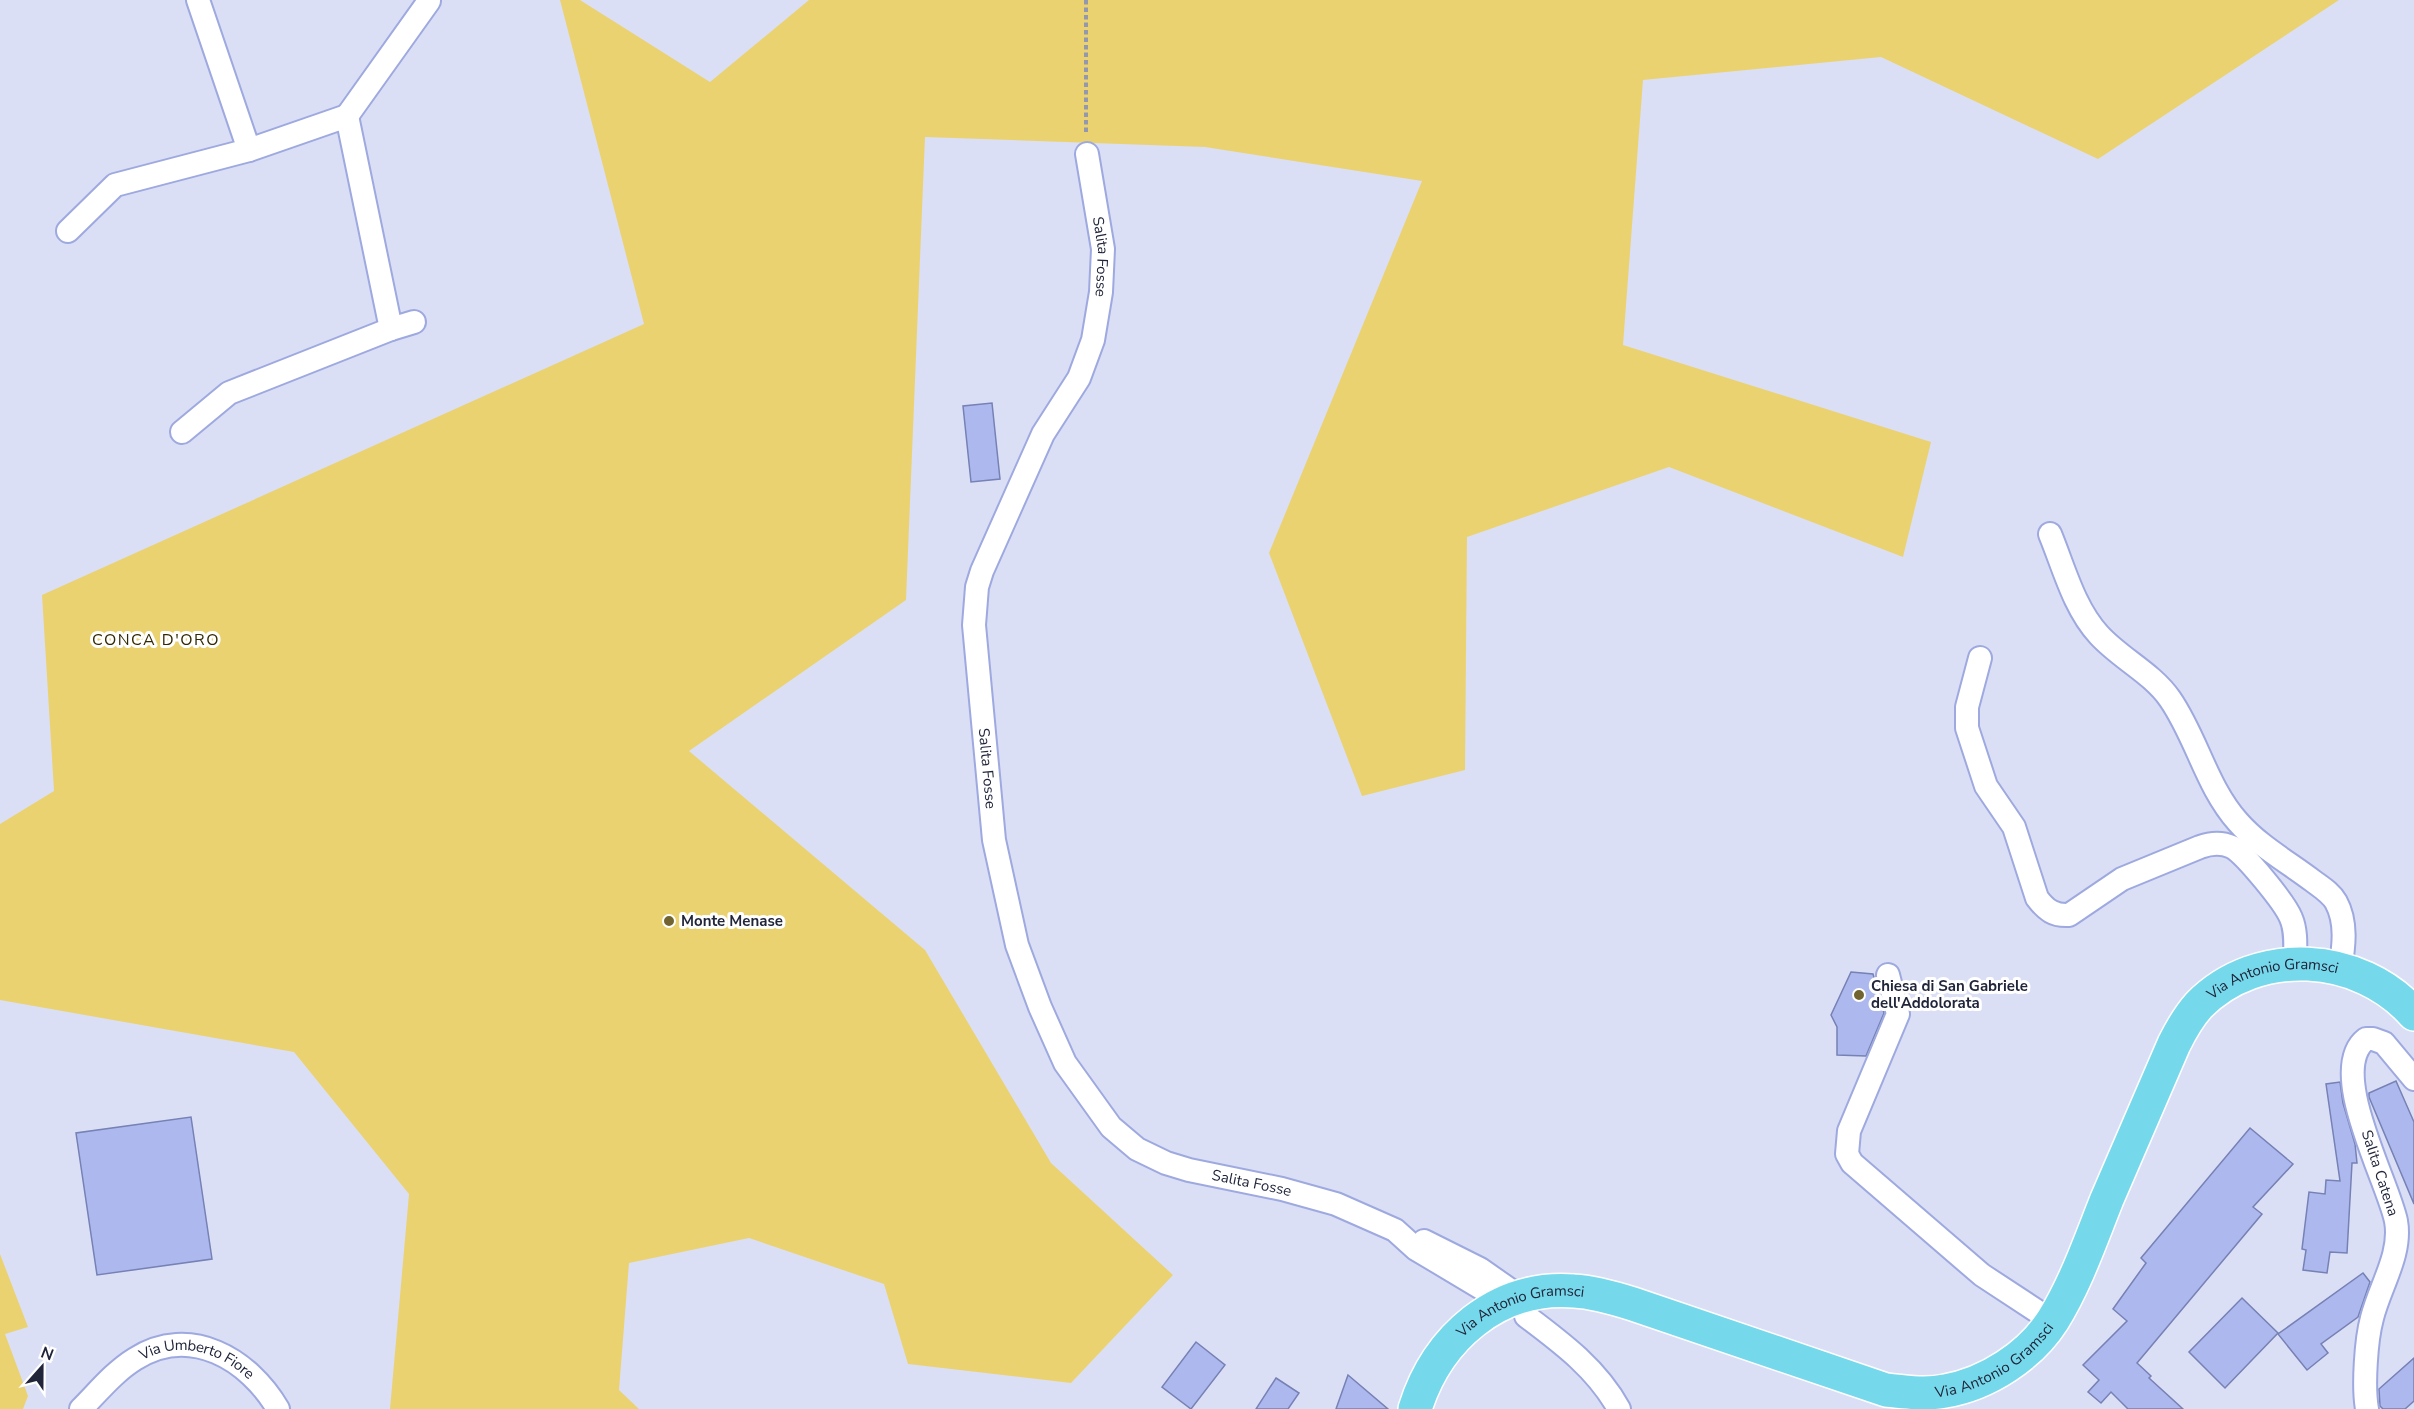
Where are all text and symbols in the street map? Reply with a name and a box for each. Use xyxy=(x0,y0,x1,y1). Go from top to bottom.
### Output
street label: Salita Fosse xyxy=(1088,215,1113,299)
district label: CONCA D'ORO xyxy=(92,629,220,651)
street label: Salita Fosse xyxy=(974,727,1001,810)
place label: Monte Menase xyxy=(681,911,783,931)
marker: Monte Menase xyxy=(662,914,676,928)
street label: Via Antonio Gramsci xyxy=(2202,954,2341,1005)
place label: Chiesa di San Gabriele dell'Addolorata xyxy=(1871,976,2028,1013)
marker: Chiesa di San Gabriele dell'Addolorata xyxy=(1852,988,1866,1002)
street label: Salita Catena xyxy=(2357,1127,2403,1219)
street label: Salita Fosse xyxy=(1210,1165,1294,1201)
street label: Via Antonio Gramsci xyxy=(1451,1280,1585,1342)
street label: Via Antonio Gramsci xyxy=(1933,1319,2058,1403)
street label: Via Umberto Fiore xyxy=(135,1335,259,1384)
north arrow xyxy=(12,1337,72,1397)
text: N xyxy=(37,1342,57,1366)

